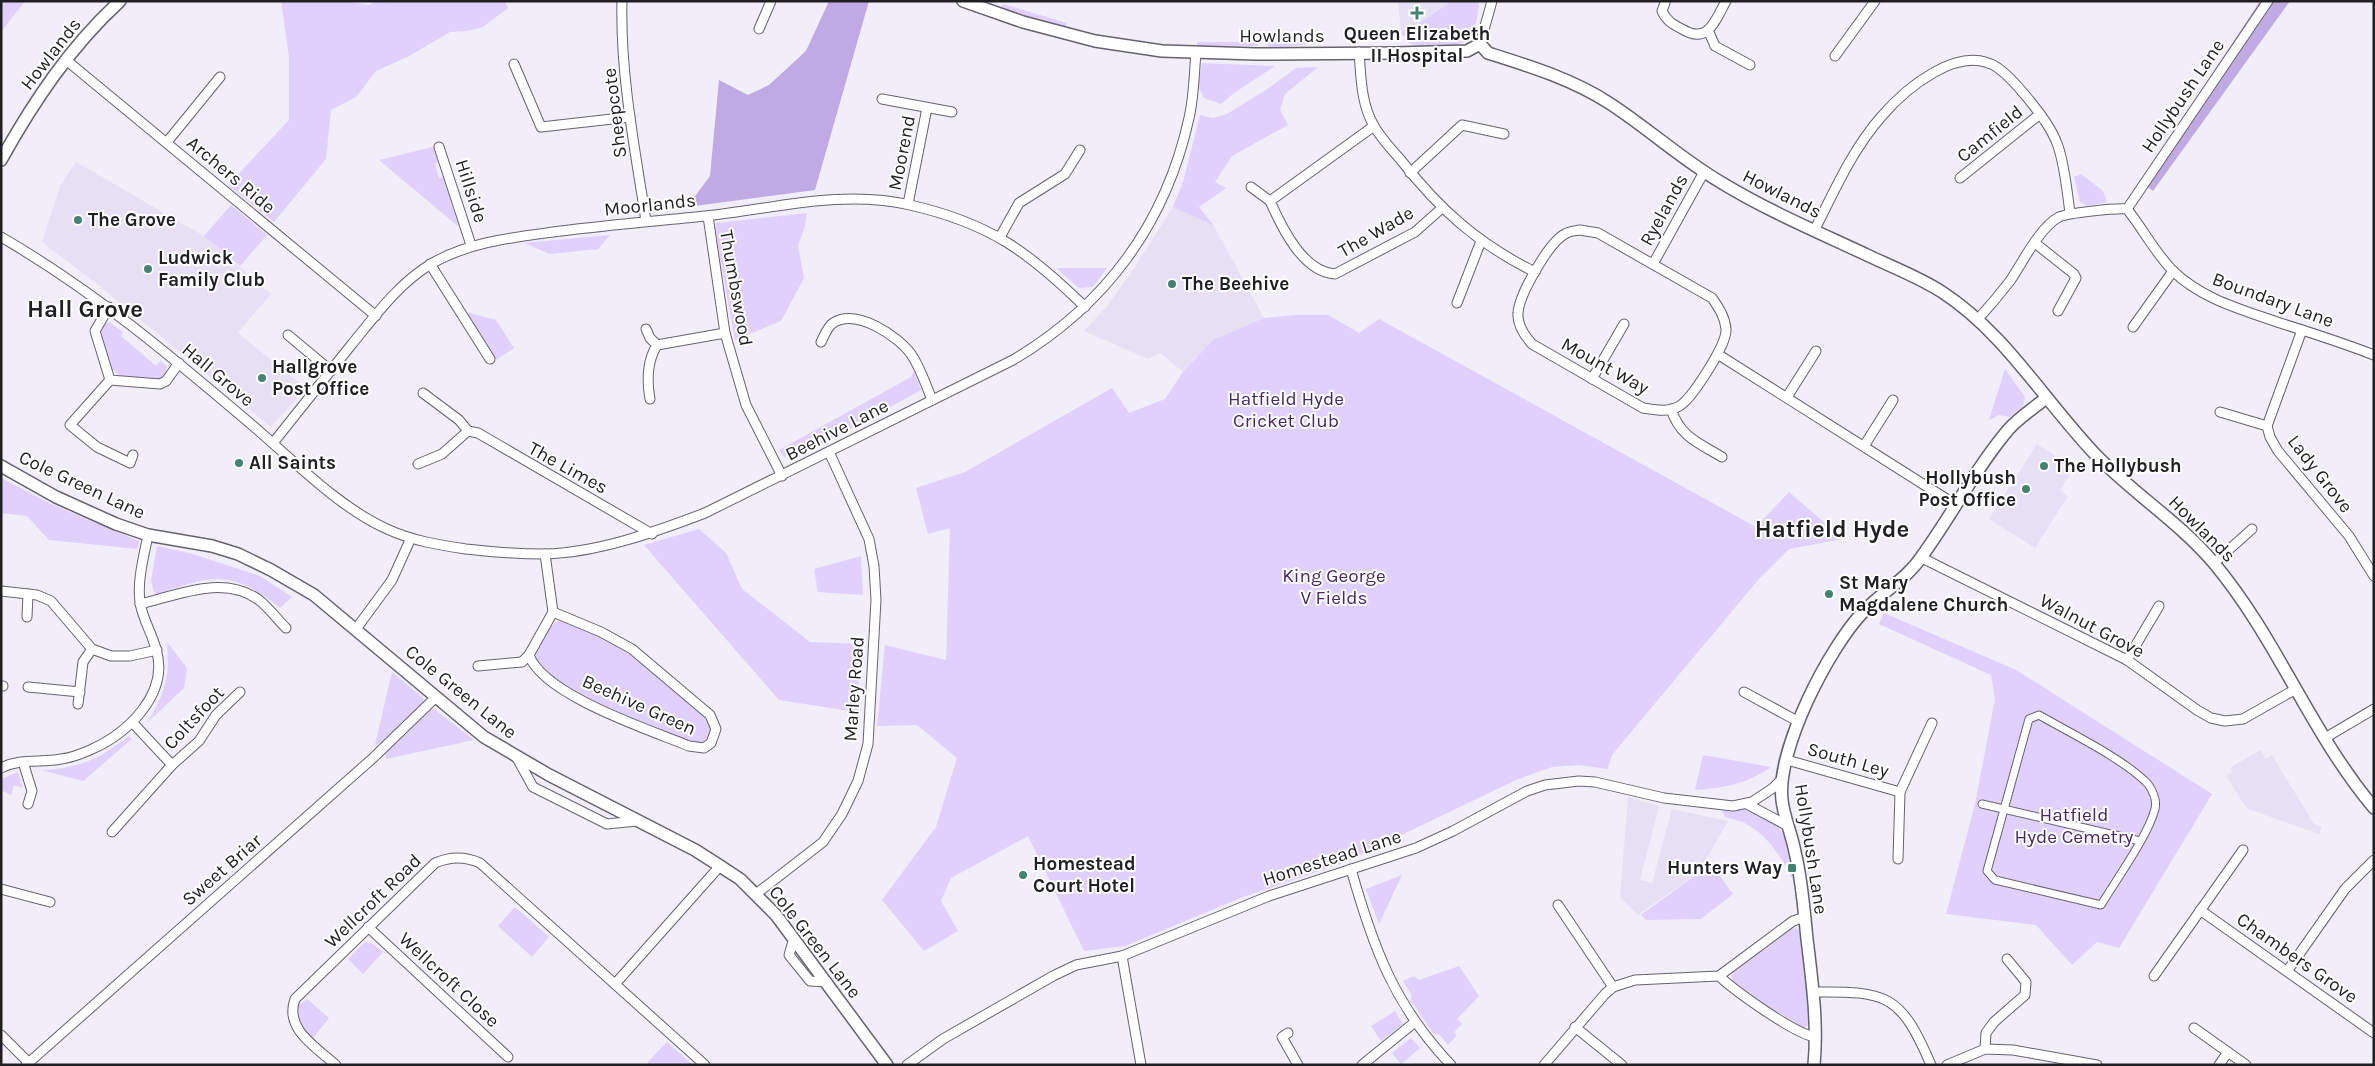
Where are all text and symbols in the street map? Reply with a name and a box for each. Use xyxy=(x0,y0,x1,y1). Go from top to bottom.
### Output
marker: Queen Elizabeth II Hospital xyxy=(1410,6,1424,20)
street label: Howlands xyxy=(16,14,86,94)
place label: Queen Elizabeth II Hospital xyxy=(1344,23,1490,67)
street label: Howlands xyxy=(1239,25,1325,47)
street label: Hollybush Lane xyxy=(2137,35,2229,157)
street label: Sheepcote xyxy=(599,67,631,159)
street label: Camfield xyxy=(1953,101,2027,167)
street label: Moorend xyxy=(884,113,920,193)
street label: Archers Ride xyxy=(182,132,280,218)
street label: Hillside xyxy=(450,156,492,226)
street label: Howlands xyxy=(1739,165,1825,223)
street label: Ryelands xyxy=(1635,170,1693,250)
street label: Moorlands xyxy=(603,189,697,221)
street label: The Wade xyxy=(1335,202,1417,262)
place label: The Grove xyxy=(88,209,176,231)
marker: The Grove xyxy=(72,214,84,226)
street label: Thumbswood xyxy=(715,228,757,348)
place label: Ludwick Family Club xyxy=(158,247,265,291)
marker: Ludwick Family Club xyxy=(142,263,154,275)
street label: Boundary Lane xyxy=(2209,268,2337,332)
place label: The Beehive xyxy=(1182,273,1289,295)
marker: The Beehive xyxy=(1166,278,1178,290)
district label: Hall Grove xyxy=(27,295,143,323)
street label: Mount Way xyxy=(1557,333,1653,399)
street label: Hall Grove xyxy=(178,339,258,411)
place label: Hallgrove Post Office xyxy=(272,356,369,400)
marker: Hallgrove Post Office xyxy=(256,372,268,384)
park label: Hatfield Hyde Cricket Club xyxy=(1228,388,1344,432)
street label: Beehive Lane xyxy=(782,395,892,465)
street label: Lady Grove xyxy=(2283,431,2357,517)
street label: The Limes xyxy=(524,437,612,499)
street label: Cole Green Lane xyxy=(15,446,149,524)
place label: All Saints xyxy=(249,452,336,474)
place label: The Hollybush xyxy=(2054,455,2182,477)
marker: All Saints xyxy=(233,457,245,469)
marker: The Hollybush xyxy=(2038,460,2050,472)
place label: Hollybush Post Office xyxy=(1919,467,2016,511)
marker: Hollybush Post Office xyxy=(2020,483,2032,495)
street label: Howlands xyxy=(2164,491,2240,567)
district label: Hatfield Hyde xyxy=(1755,515,1909,543)
park label: King George V Fields xyxy=(1282,565,1386,609)
place label: St Mary Magdalene Church xyxy=(1839,572,2008,616)
marker: St Mary Magdalene Church xyxy=(1823,588,1835,600)
street label: Walnut Grove xyxy=(2036,589,2148,663)
street label: Marley Road xyxy=(839,636,869,742)
street label: Cole Green Lane xyxy=(401,640,521,744)
street label: Beehive Green xyxy=(579,670,699,740)
street label: Coltsfoot xyxy=(159,682,229,754)
street label: South Ley xyxy=(1805,738,1892,782)
street label: Hollybush Lane xyxy=(1790,782,1832,916)
park label: Hatfield Hyde Cemetry xyxy=(2015,804,2134,848)
street label: Homestead Lane xyxy=(1260,825,1404,891)
street label: Sweet Briar xyxy=(178,829,266,910)
street label: Wellcroft Road xyxy=(320,849,426,953)
place label: Homestead Court Hotel xyxy=(1033,853,1136,897)
place label: Hunters Way xyxy=(1667,857,1782,879)
marker: Hunters Way xyxy=(1786,862,1798,874)
marker: Homestead Court Hotel xyxy=(1017,869,1029,881)
street label: Cole Green Lane xyxy=(764,881,866,1003)
street label: Chambers Grove xyxy=(2232,908,2362,1008)
street label: Wellcroft Close xyxy=(394,928,504,1032)

